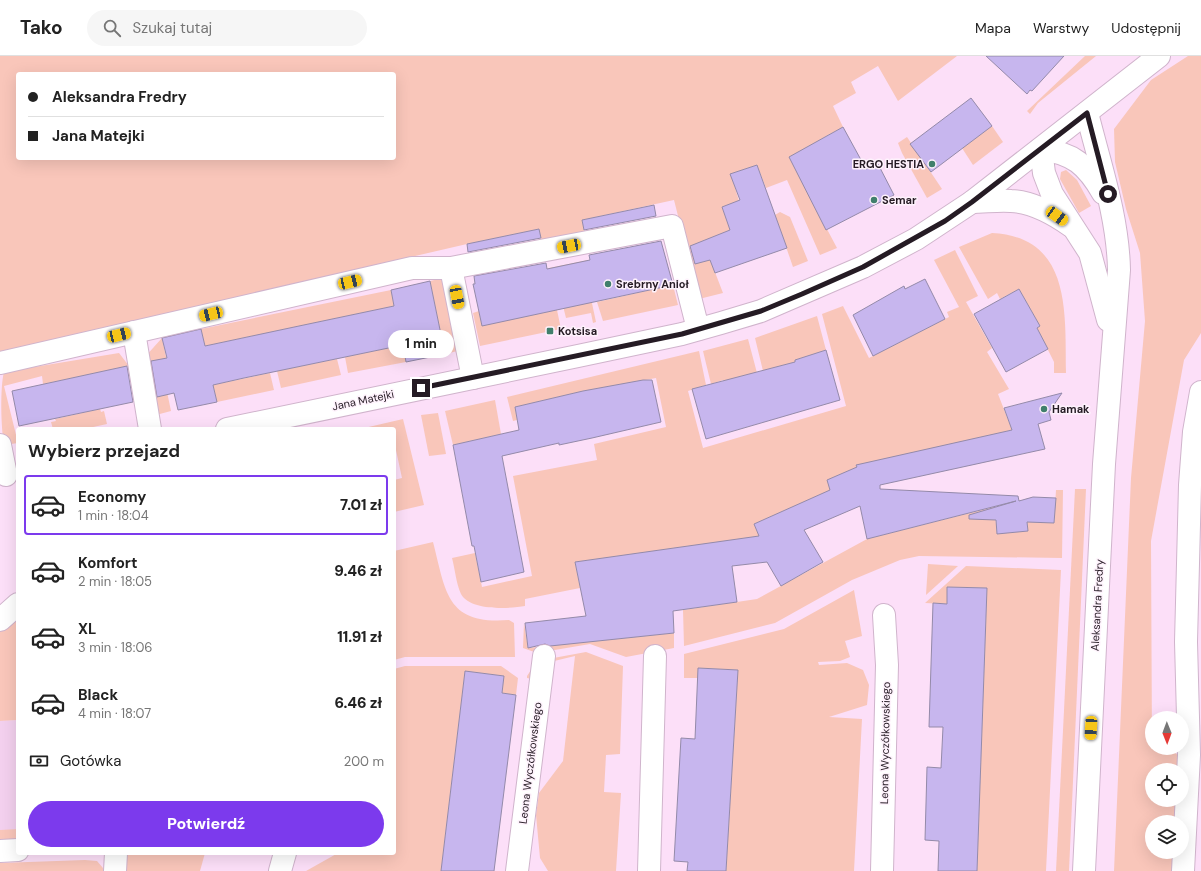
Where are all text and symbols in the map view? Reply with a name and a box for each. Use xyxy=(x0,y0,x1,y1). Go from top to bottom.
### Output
search box xyxy=(87,10,367,46)
text: Tako xyxy=(20,15,63,40)
icon: search xyxy=(101,17,123,39)
text: Szukaj tutaj xyxy=(133,18,212,38)
text: Mapa xyxy=(975,19,1011,37)
text: Warstwy xyxy=(1033,19,1089,37)
text: Udostępnij xyxy=(1111,19,1181,37)
text: Aleksandra Fredry xyxy=(52,87,187,107)
text: Jana Matejki xyxy=(52,126,145,146)
place label: ERGO HESTIA xyxy=(853,157,924,171)
marker: ERGO HESTIA xyxy=(927,159,937,169)
route start xyxy=(1099,185,1117,203)
place label: Semar xyxy=(882,193,917,207)
marker: Semar xyxy=(869,195,879,205)
car xyxy=(1044,204,1070,228)
car xyxy=(556,238,582,254)
car xyxy=(337,273,363,291)
place label: Srebrny Anioł xyxy=(616,277,690,291)
marker: Srebrny Anioł xyxy=(603,279,613,289)
car xyxy=(449,284,465,310)
car xyxy=(198,305,224,323)
place label: Kotsisa xyxy=(558,324,597,338)
car xyxy=(106,326,132,344)
marker: Kotsisa xyxy=(545,326,555,336)
callout: 1 min xyxy=(388,330,454,358)
text: 1 min xyxy=(405,335,437,352)
route end xyxy=(412,379,430,397)
street label: Jana Matejki xyxy=(331,387,395,413)
place label: Hamak xyxy=(1052,402,1090,416)
marker: Hamak xyxy=(1039,404,1049,414)
text: Wybierz przejazd xyxy=(28,439,180,463)
icon: car xyxy=(30,487,66,523)
text: Economy xyxy=(78,487,146,507)
text: 7.01 zł xyxy=(340,495,382,515)
text: 1 min · 18:04 xyxy=(78,507,149,524)
icon: car xyxy=(30,553,66,589)
text: Komfort xyxy=(78,553,137,573)
street label: Aleksandra Fredry xyxy=(1088,559,1106,651)
text: 9.46 zł xyxy=(334,561,382,581)
text: 2 min · 18:05 xyxy=(78,573,152,590)
icon: car xyxy=(30,619,66,655)
text: XL xyxy=(78,619,96,639)
text: 11.91 zł xyxy=(337,627,382,647)
text: 3 min · 18:06 xyxy=(78,639,152,656)
street label: Leona Wyczółkowskiego xyxy=(877,682,893,804)
icon: car xyxy=(30,685,66,721)
text: Black xyxy=(78,685,118,705)
text: 6.46 zł xyxy=(334,693,382,713)
street label: Leona Wyczółkowskiego xyxy=(516,701,544,825)
text: 4 min · 18:07 xyxy=(78,705,151,722)
north arrow xyxy=(1145,711,1189,755)
map controls xyxy=(1145,711,1189,859)
car xyxy=(1084,716,1098,740)
icon: cash xyxy=(28,750,50,772)
text: Gotówka xyxy=(60,751,121,771)
text: 200 m xyxy=(344,753,384,770)
button: locate xyxy=(1145,763,1189,807)
button: Potwierdź xyxy=(28,801,384,847)
button: layers xyxy=(1145,815,1189,859)

